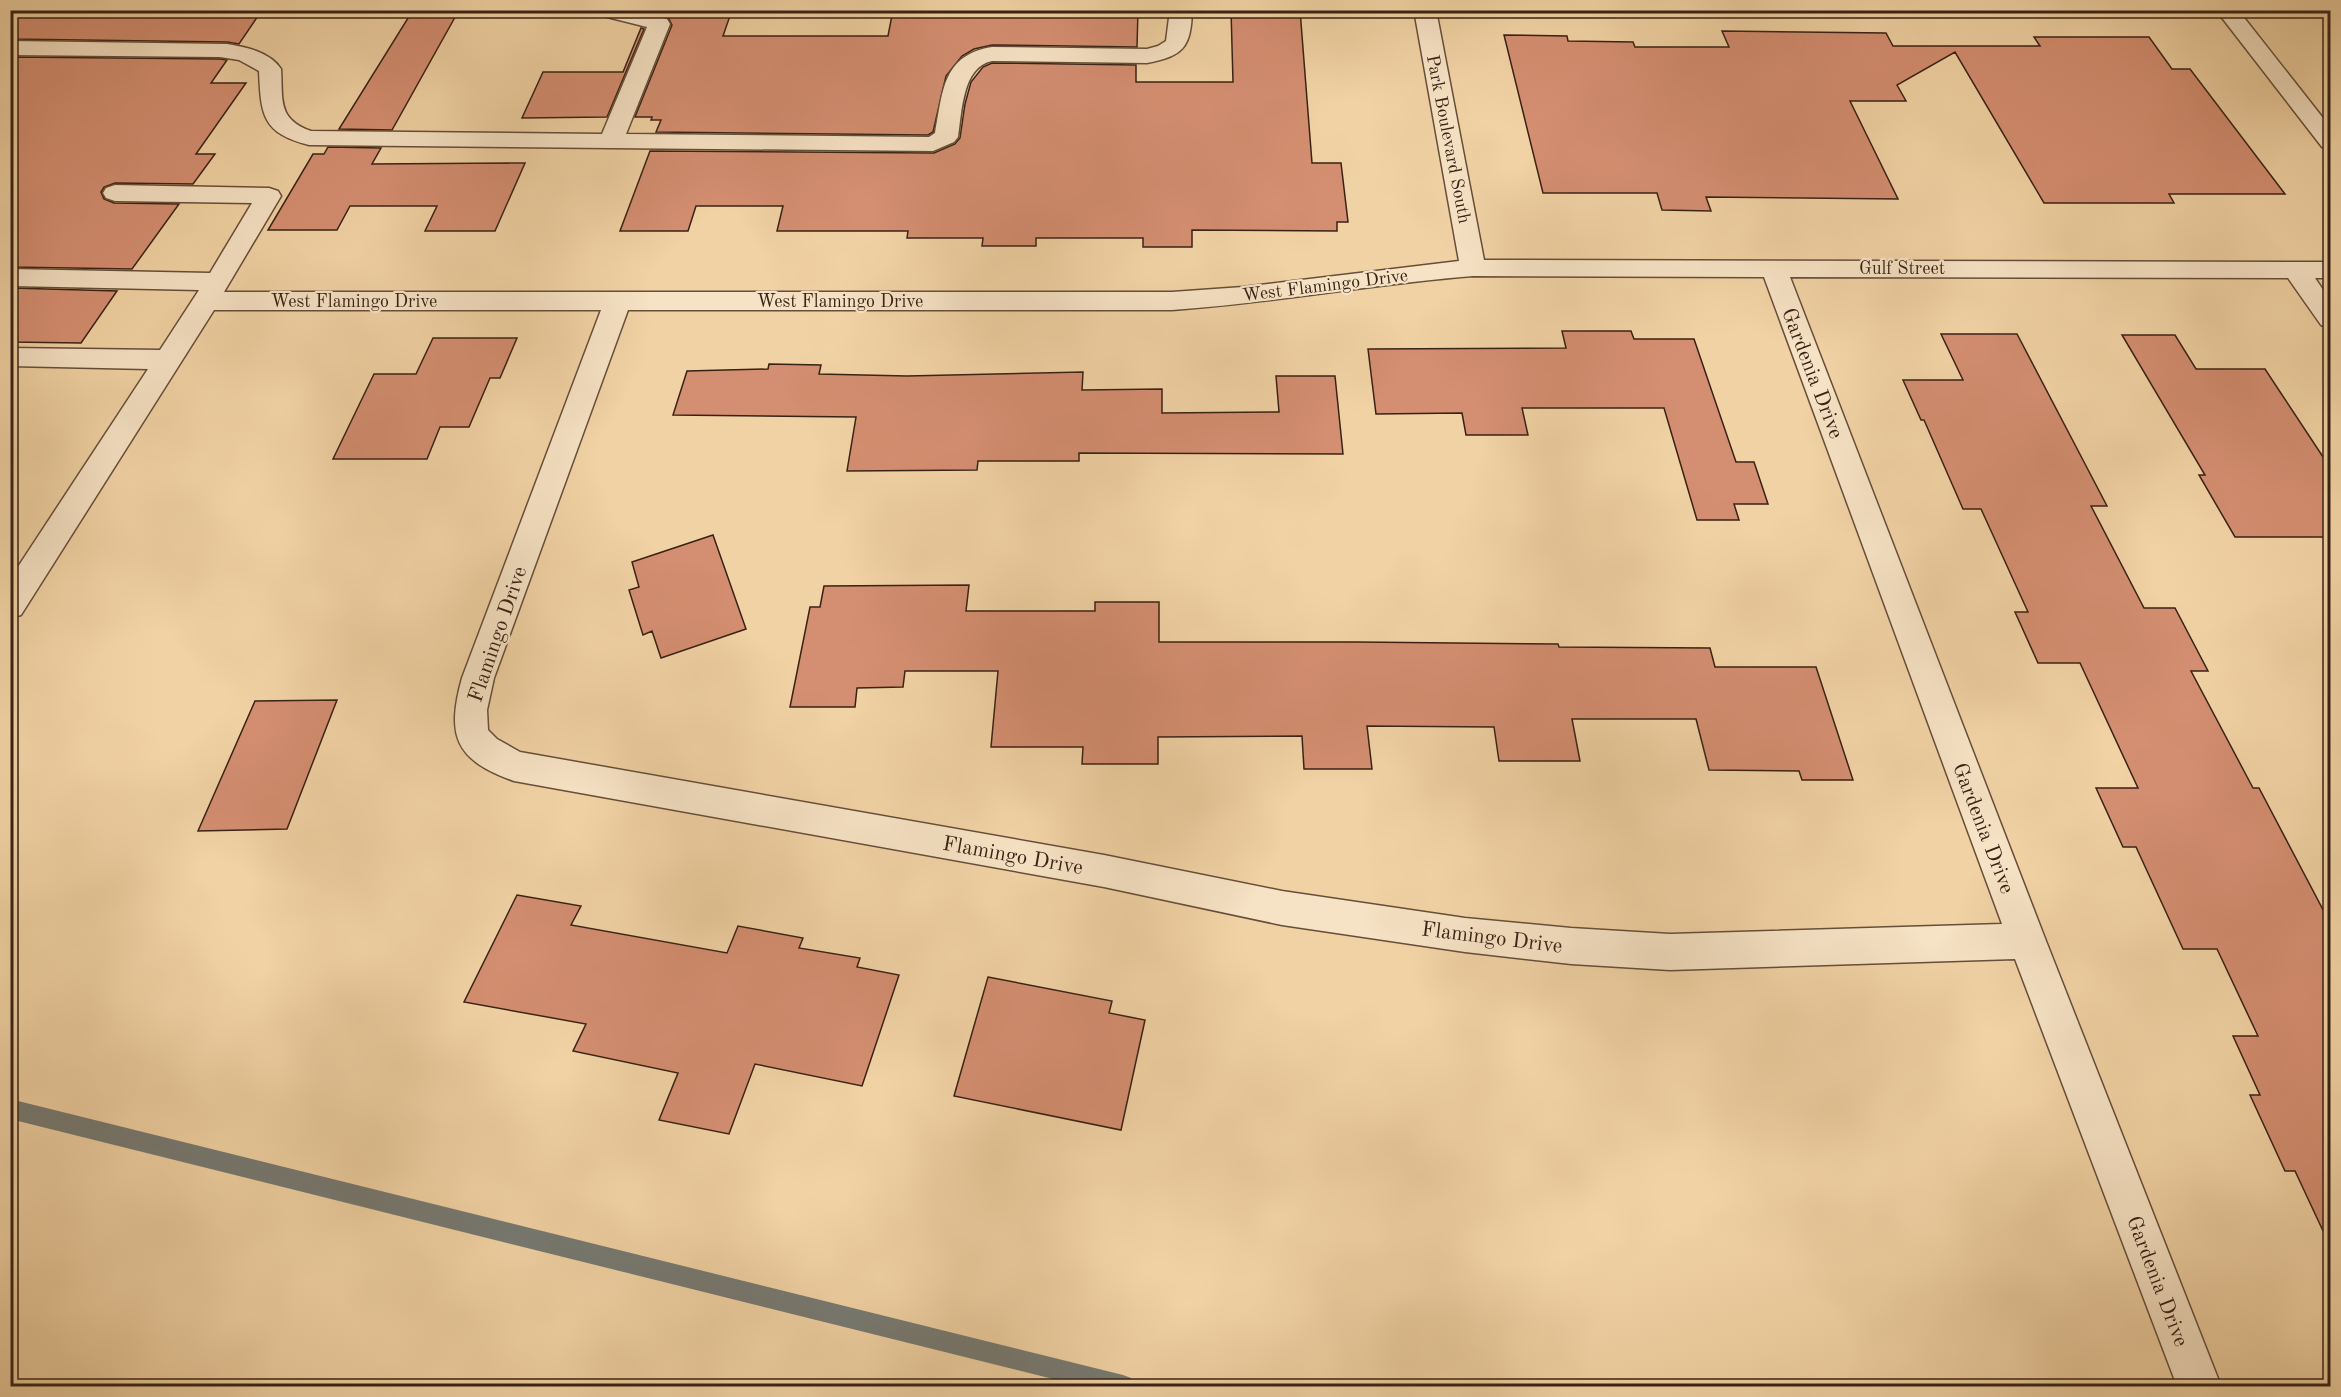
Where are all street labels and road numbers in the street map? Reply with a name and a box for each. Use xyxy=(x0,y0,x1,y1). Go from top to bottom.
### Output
street label: Park Boulevard South xyxy=(1423,53,1473,225)
street label: Gulf Street xyxy=(1859,260,1945,278)
street label: West Flamingo Drive xyxy=(1241,267,1409,305)
street label: West Flamingo Drive xyxy=(271,293,437,311)
street label: West Flamingo Drive xyxy=(757,293,923,311)
street label: Gardenia Drive xyxy=(1777,305,1846,442)
street label: Flamingo Drive xyxy=(465,564,531,705)
street label: Gardenia Drive xyxy=(1948,760,2017,897)
street label: Flamingo Drive xyxy=(941,834,1084,879)
street label: Flamingo Drive xyxy=(1420,919,1564,958)
street label: Gardenia Drive xyxy=(2122,1213,2191,1350)

